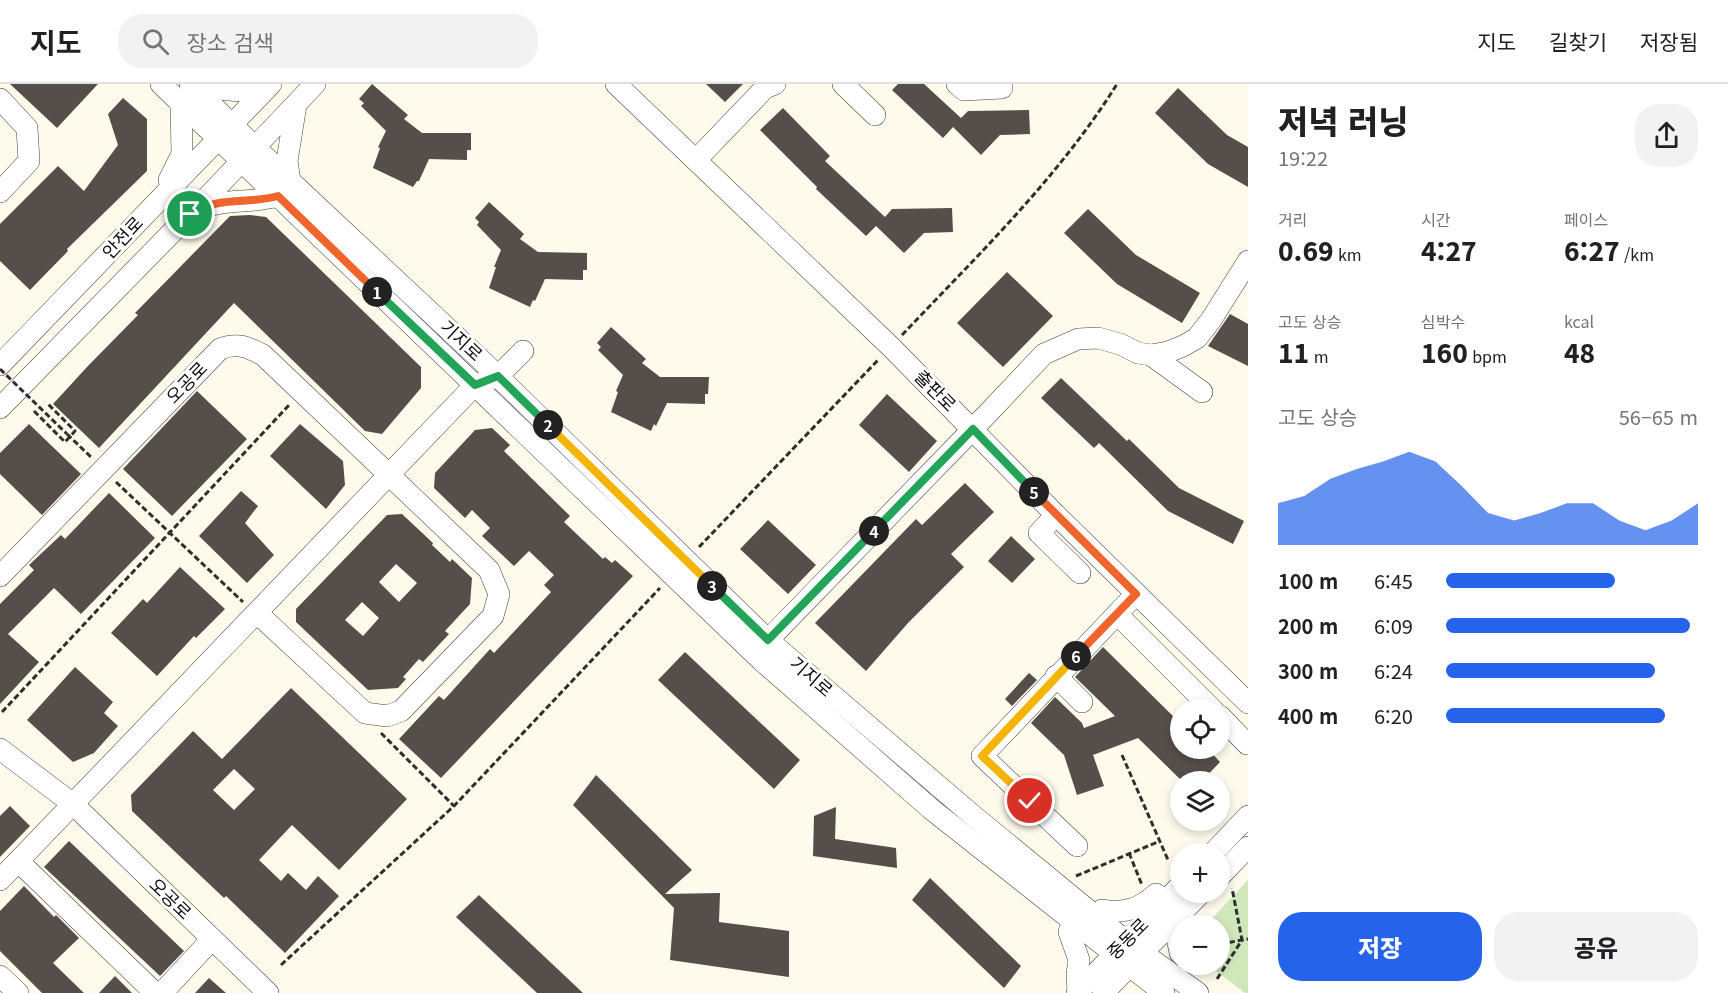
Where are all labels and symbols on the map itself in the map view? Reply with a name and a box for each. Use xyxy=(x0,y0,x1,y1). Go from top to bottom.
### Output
pin xyxy=(164,188,215,239)
street label: 안전로 xyxy=(95,210,148,264)
pin: 1 xyxy=(362,277,392,307)
street label: 기지로 xyxy=(435,313,489,366)
street label: 오공로 xyxy=(159,355,212,409)
street label: 출판로 xyxy=(910,363,963,416)
pin: 2 xyxy=(533,410,563,440)
pin: 5 xyxy=(1019,477,1049,507)
pin: 4 xyxy=(859,516,889,546)
pin: 3 xyxy=(697,571,727,601)
pin: 6 xyxy=(1061,641,1091,671)
street label: 기지로 xyxy=(785,649,840,702)
pin xyxy=(1004,775,1055,826)
street label: 오공로 xyxy=(144,871,198,924)
street label: 중동로 xyxy=(1100,911,1153,964)

